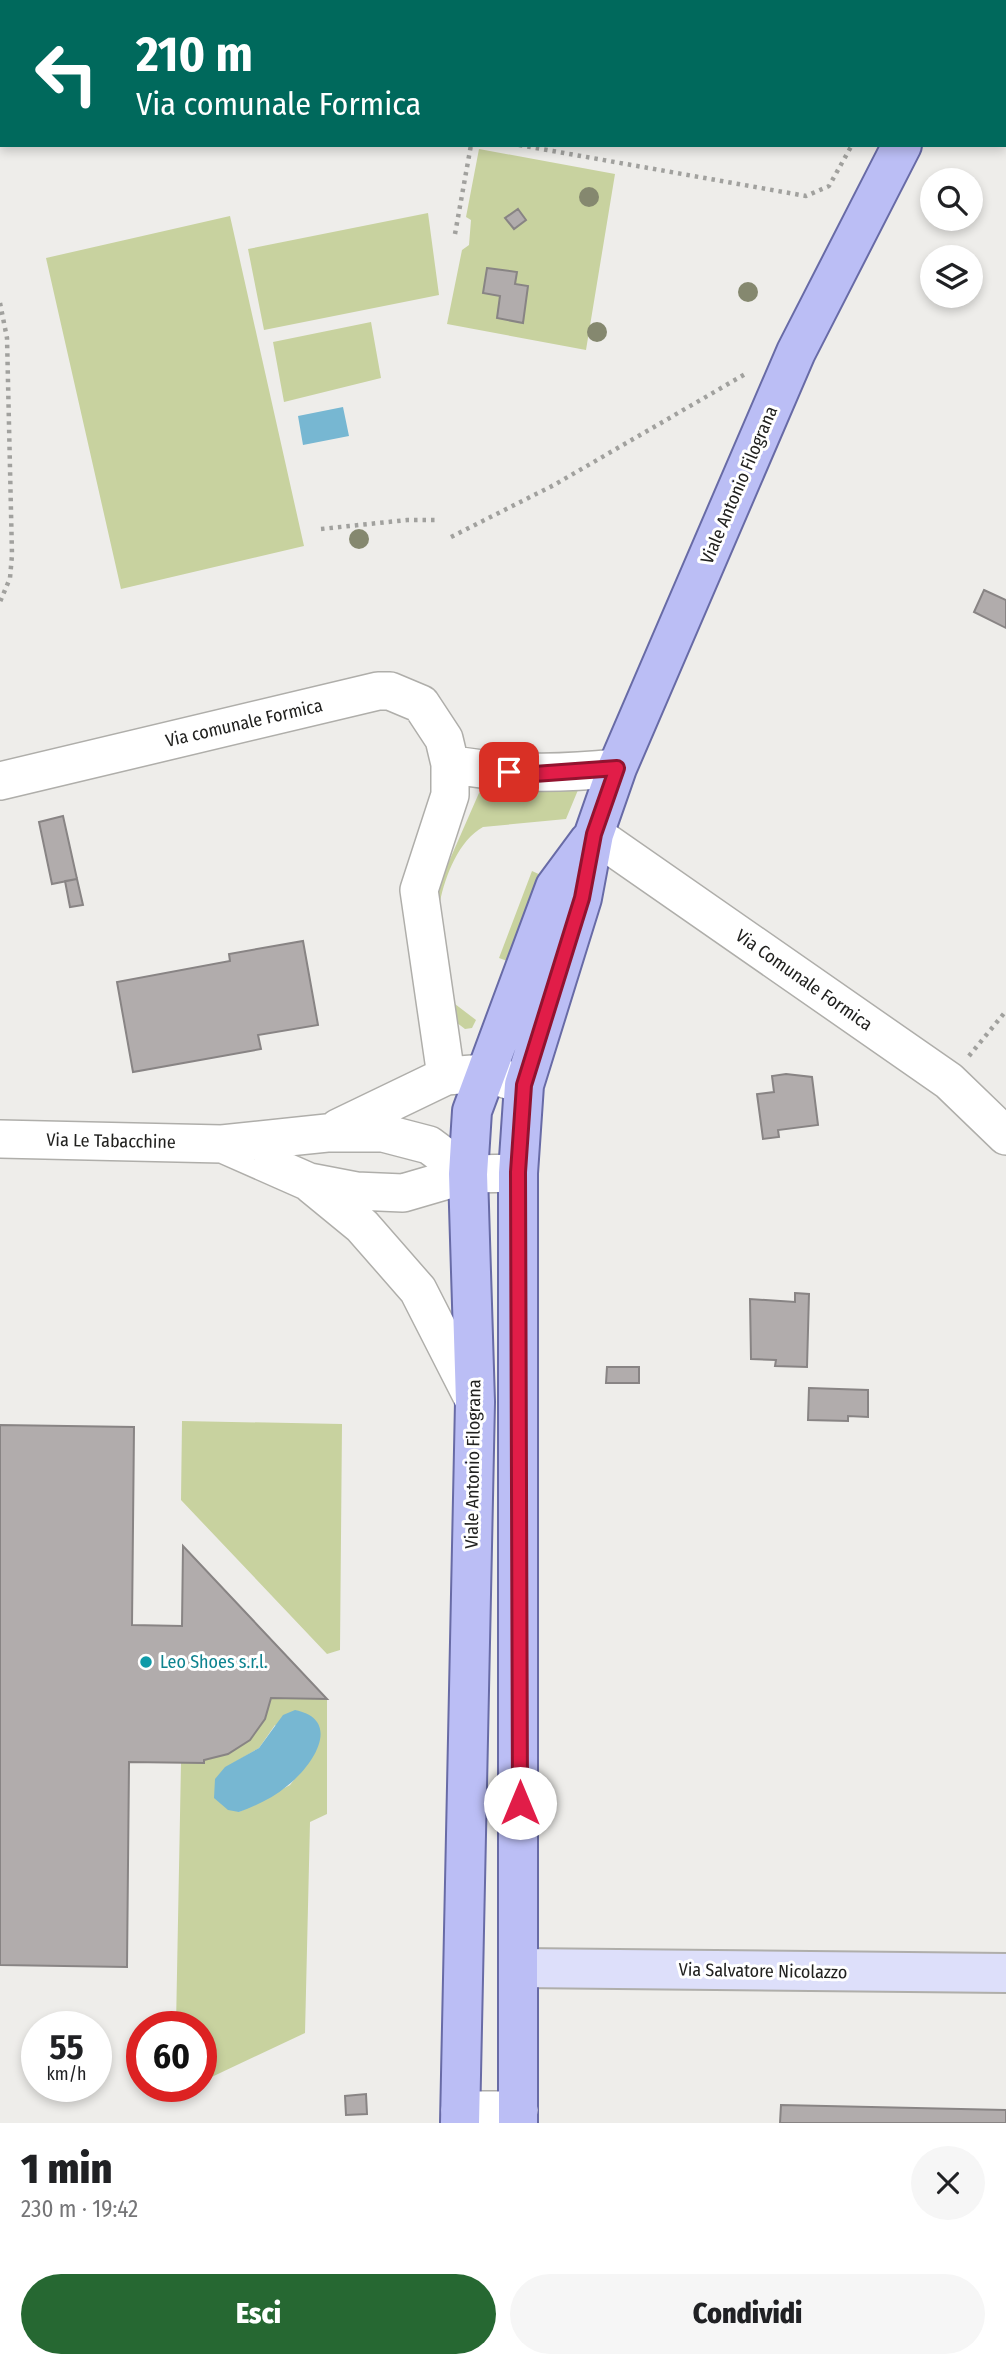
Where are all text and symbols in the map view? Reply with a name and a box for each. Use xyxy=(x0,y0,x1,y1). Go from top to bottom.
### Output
text: 210 m xyxy=(136,25,253,84)
icon: left xyxy=(21,28,112,119)
text: Via comunale Formica xyxy=(136,85,421,123)
map controls xyxy=(920,168,983,308)
button: search xyxy=(920,168,983,231)
button: layers xyxy=(920,245,983,308)
street label: Viale Antonio Filograna xyxy=(696,403,782,567)
street label: Via comunale Formica xyxy=(163,694,325,752)
pin xyxy=(479,742,539,802)
icon: arrive xyxy=(490,753,528,791)
street label: Via Comunale Formica xyxy=(731,925,877,1036)
street label: Via Le Tabacchine xyxy=(46,1129,176,1153)
street label: Viale Antonio Filograna xyxy=(461,1379,485,1549)
place label: Leo Shoes s.r.l. xyxy=(160,1651,268,1673)
marker: Leo Shoes s.r.l. xyxy=(138,1654,154,1670)
position arrow xyxy=(483,1766,557,1840)
street label: Via Salvatore Nicolazzo xyxy=(678,1959,848,1983)
speed limit sign: 60 xyxy=(126,2011,217,2102)
text: 55 xyxy=(49,2026,84,2068)
text: km/h xyxy=(46,2063,87,2085)
text: 1 min xyxy=(21,2144,112,2194)
button: close xyxy=(911,2146,985,2220)
text: 230 m · 19:42 xyxy=(21,2195,138,2223)
button: Esci xyxy=(21,2274,496,2354)
button: Condividi xyxy=(510,2274,985,2354)

